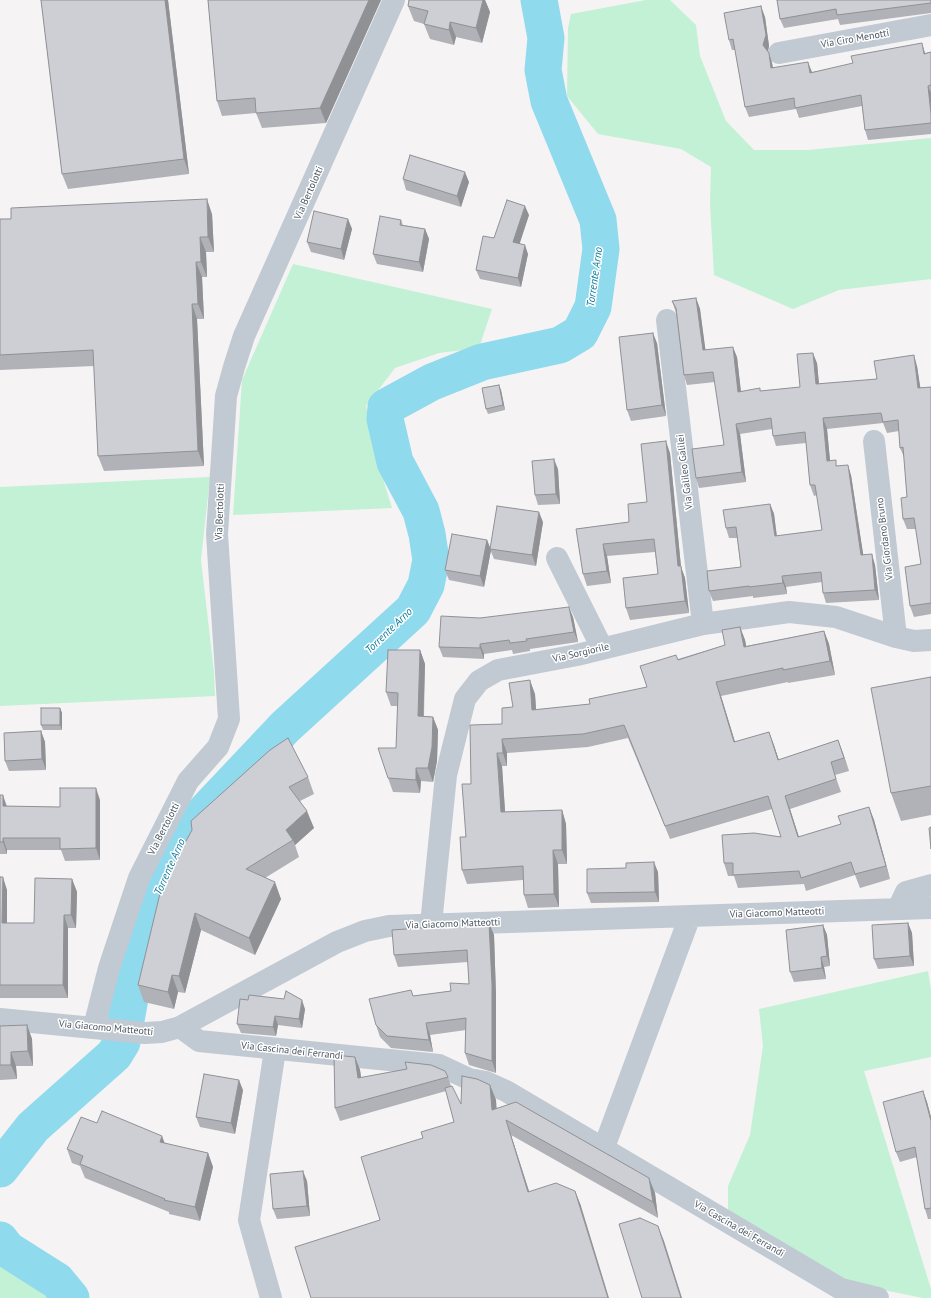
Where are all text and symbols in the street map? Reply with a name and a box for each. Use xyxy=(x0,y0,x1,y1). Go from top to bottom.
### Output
street label: Via Ciro Menotti xyxy=(820,27,890,51)
street label: Via Bertolotti xyxy=(292,165,326,221)
water label: Torrente Arno xyxy=(584,246,606,308)
street label: Via Galileo Galilei xyxy=(674,434,696,510)
street label: Via Bertolotti xyxy=(213,483,227,541)
street label: Via Giordano Bruno xyxy=(874,497,896,581)
water label: Torrente Arno xyxy=(363,605,415,657)
street label: Via Sorgiorile xyxy=(552,641,610,665)
street label: Via Bertolotti xyxy=(146,801,182,857)
water label: Torrente Arno xyxy=(152,837,188,897)
street label: Via Giacomo Matteotti xyxy=(729,905,825,921)
street label: Via Giacomo Matteotti xyxy=(405,916,501,932)
street label: Via Giacomo Matteotti xyxy=(58,1018,154,1038)
street label: Via Cascina dei Ferrandi xyxy=(240,1040,344,1062)
street label: Via Cascina dei Ferrandi xyxy=(692,1198,786,1260)

